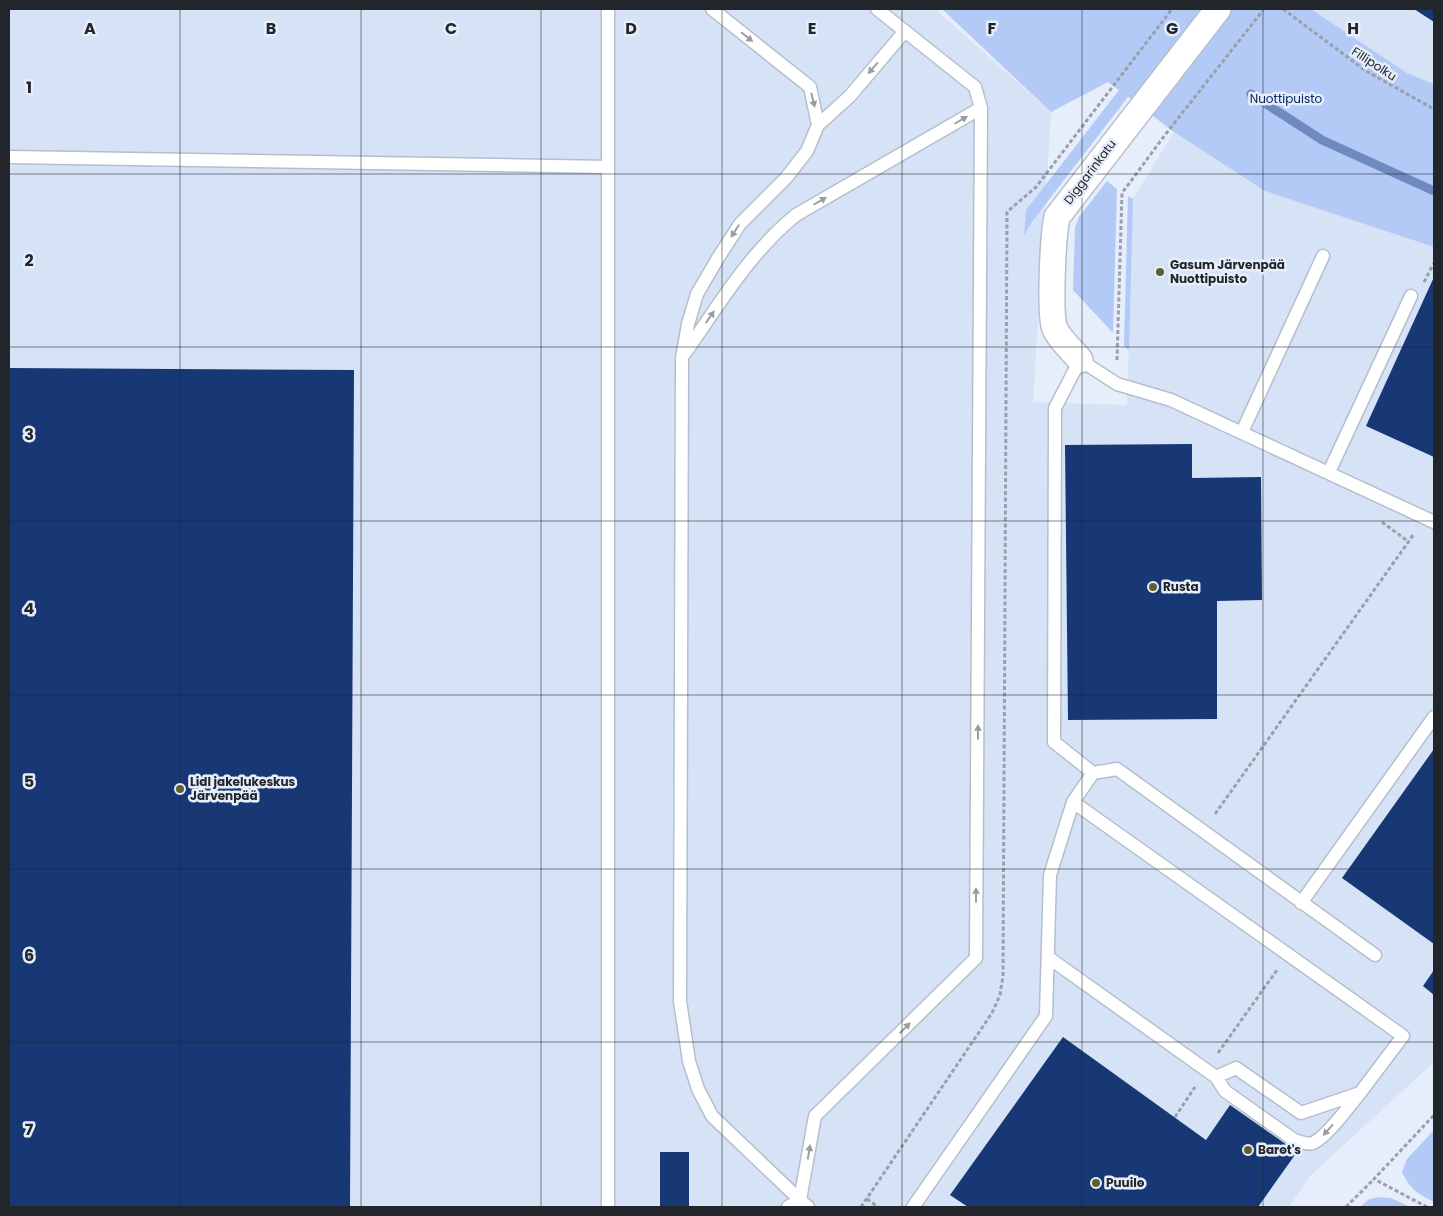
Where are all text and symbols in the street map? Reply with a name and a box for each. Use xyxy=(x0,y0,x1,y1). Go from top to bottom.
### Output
text: A xyxy=(84,17,96,40)
text: B xyxy=(266,17,276,40)
text: C xyxy=(445,17,457,40)
text: D xyxy=(625,17,637,40)
text: E xyxy=(808,17,816,40)
text: F xyxy=(988,17,997,40)
text: G xyxy=(1166,17,1178,40)
text: H xyxy=(1347,17,1359,40)
one-way arrow xyxy=(740,31,753,42)
street label: Fillipolku xyxy=(1348,43,1400,84)
one-way arrow xyxy=(868,62,879,75)
text: 1 xyxy=(26,76,32,99)
park label: Nuottipuisto xyxy=(1250,90,1323,107)
one-way arrow xyxy=(809,92,817,107)
one-way arrow xyxy=(954,115,967,124)
street label: Diggarinkatu xyxy=(1060,136,1120,208)
one-way arrow xyxy=(814,197,827,206)
one-way arrow xyxy=(730,225,740,238)
text: 2 xyxy=(24,249,34,272)
place label: Gasum Järvenpää Nuottipuisto xyxy=(1170,256,1285,287)
marker: Gasum Järvenpää Nuottipuisto xyxy=(1154,266,1166,278)
one-way arrow xyxy=(705,311,715,324)
text: 3 xyxy=(24,423,34,446)
place label: Rusta xyxy=(1163,578,1199,595)
marker: Rusta xyxy=(1147,581,1159,593)
text: 4 xyxy=(24,597,35,620)
one-way arrow xyxy=(974,724,982,740)
text: 5 xyxy=(24,770,34,793)
place label: Lidl jakelukeskus Järvenpää xyxy=(190,773,296,804)
marker: Lidl jakelukeskus Järvenpää xyxy=(174,783,186,795)
one-way arrow xyxy=(972,886,980,902)
text: 6 xyxy=(24,944,34,967)
one-way arrow xyxy=(899,1022,911,1034)
text: 7 xyxy=(25,1118,34,1141)
one-way arrow xyxy=(1322,1123,1333,1136)
place label: Barot's xyxy=(1258,1141,1301,1158)
one-way arrow xyxy=(805,1143,813,1159)
marker: Barot's xyxy=(1242,1144,1254,1156)
place label: Puuilo xyxy=(1106,1174,1145,1191)
marker: Puuilo xyxy=(1090,1177,1102,1189)

